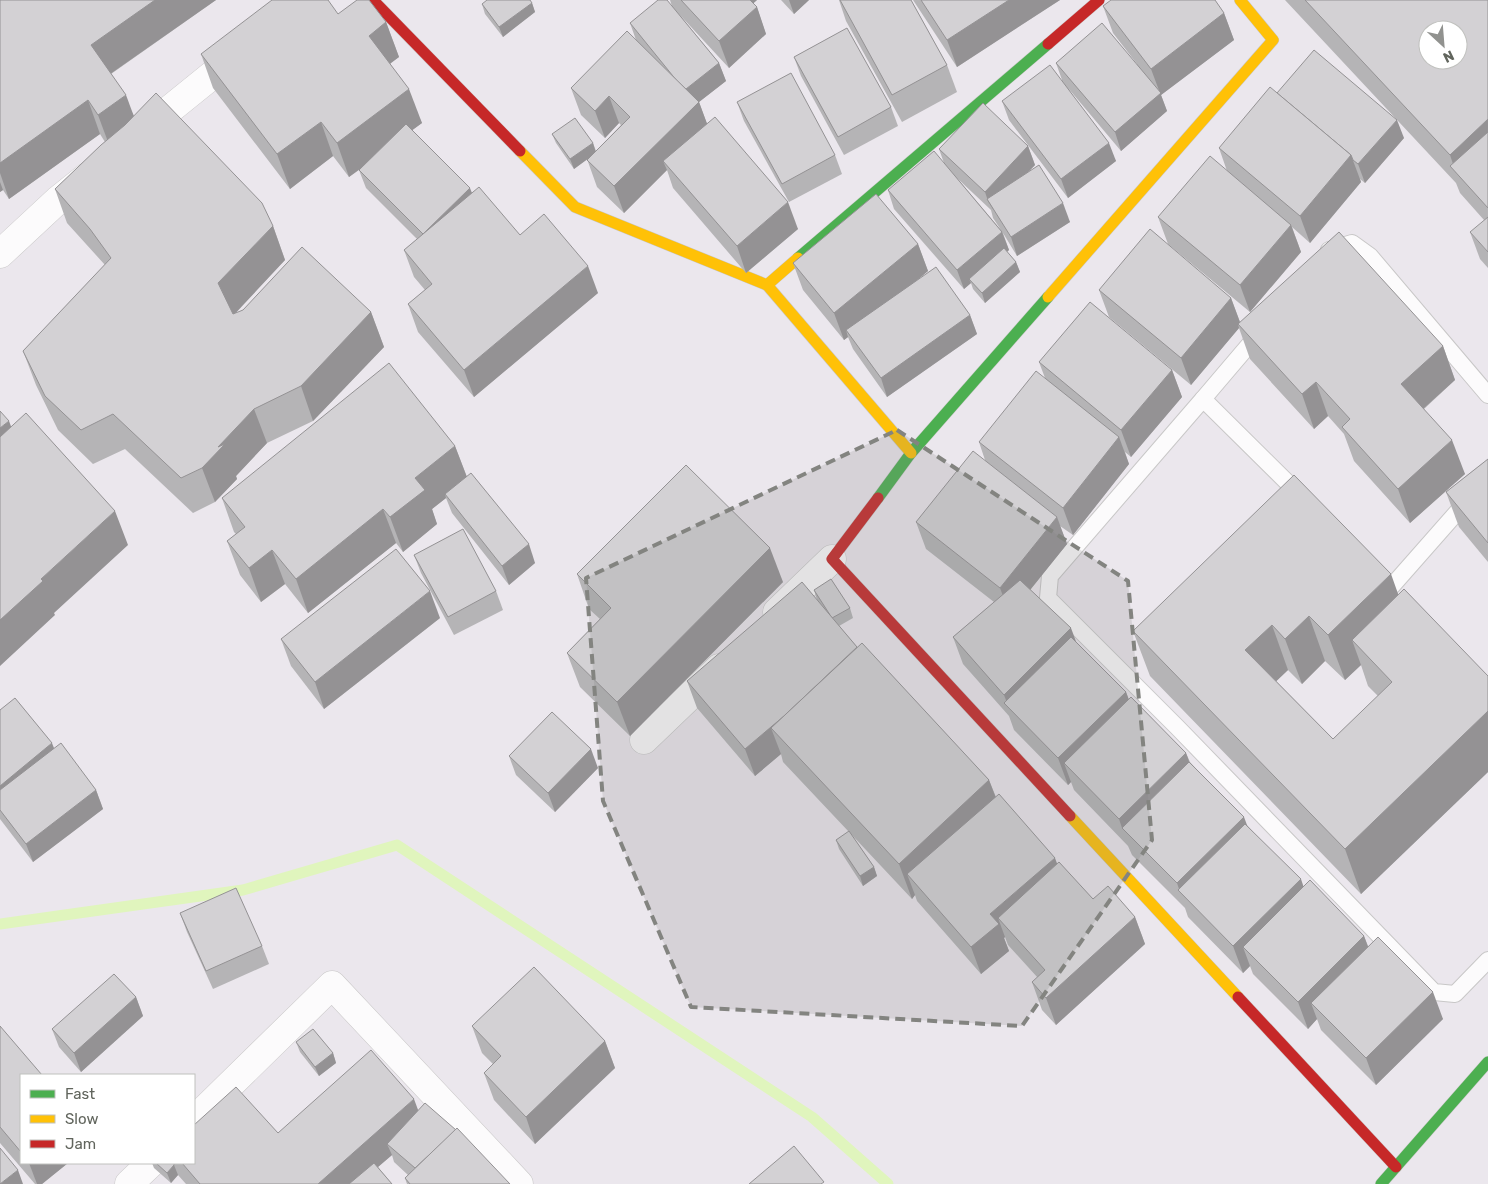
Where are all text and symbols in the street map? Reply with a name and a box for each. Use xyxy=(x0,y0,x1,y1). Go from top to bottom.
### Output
north arrow xyxy=(1418,20,1468,70)
text: N xyxy=(1440,46,1457,66)
legend xyxy=(20,1074,195,1164)
text: Fast xyxy=(65,1085,95,1103)
text: Slow xyxy=(65,1110,98,1128)
text: Jam xyxy=(65,1135,96,1153)

